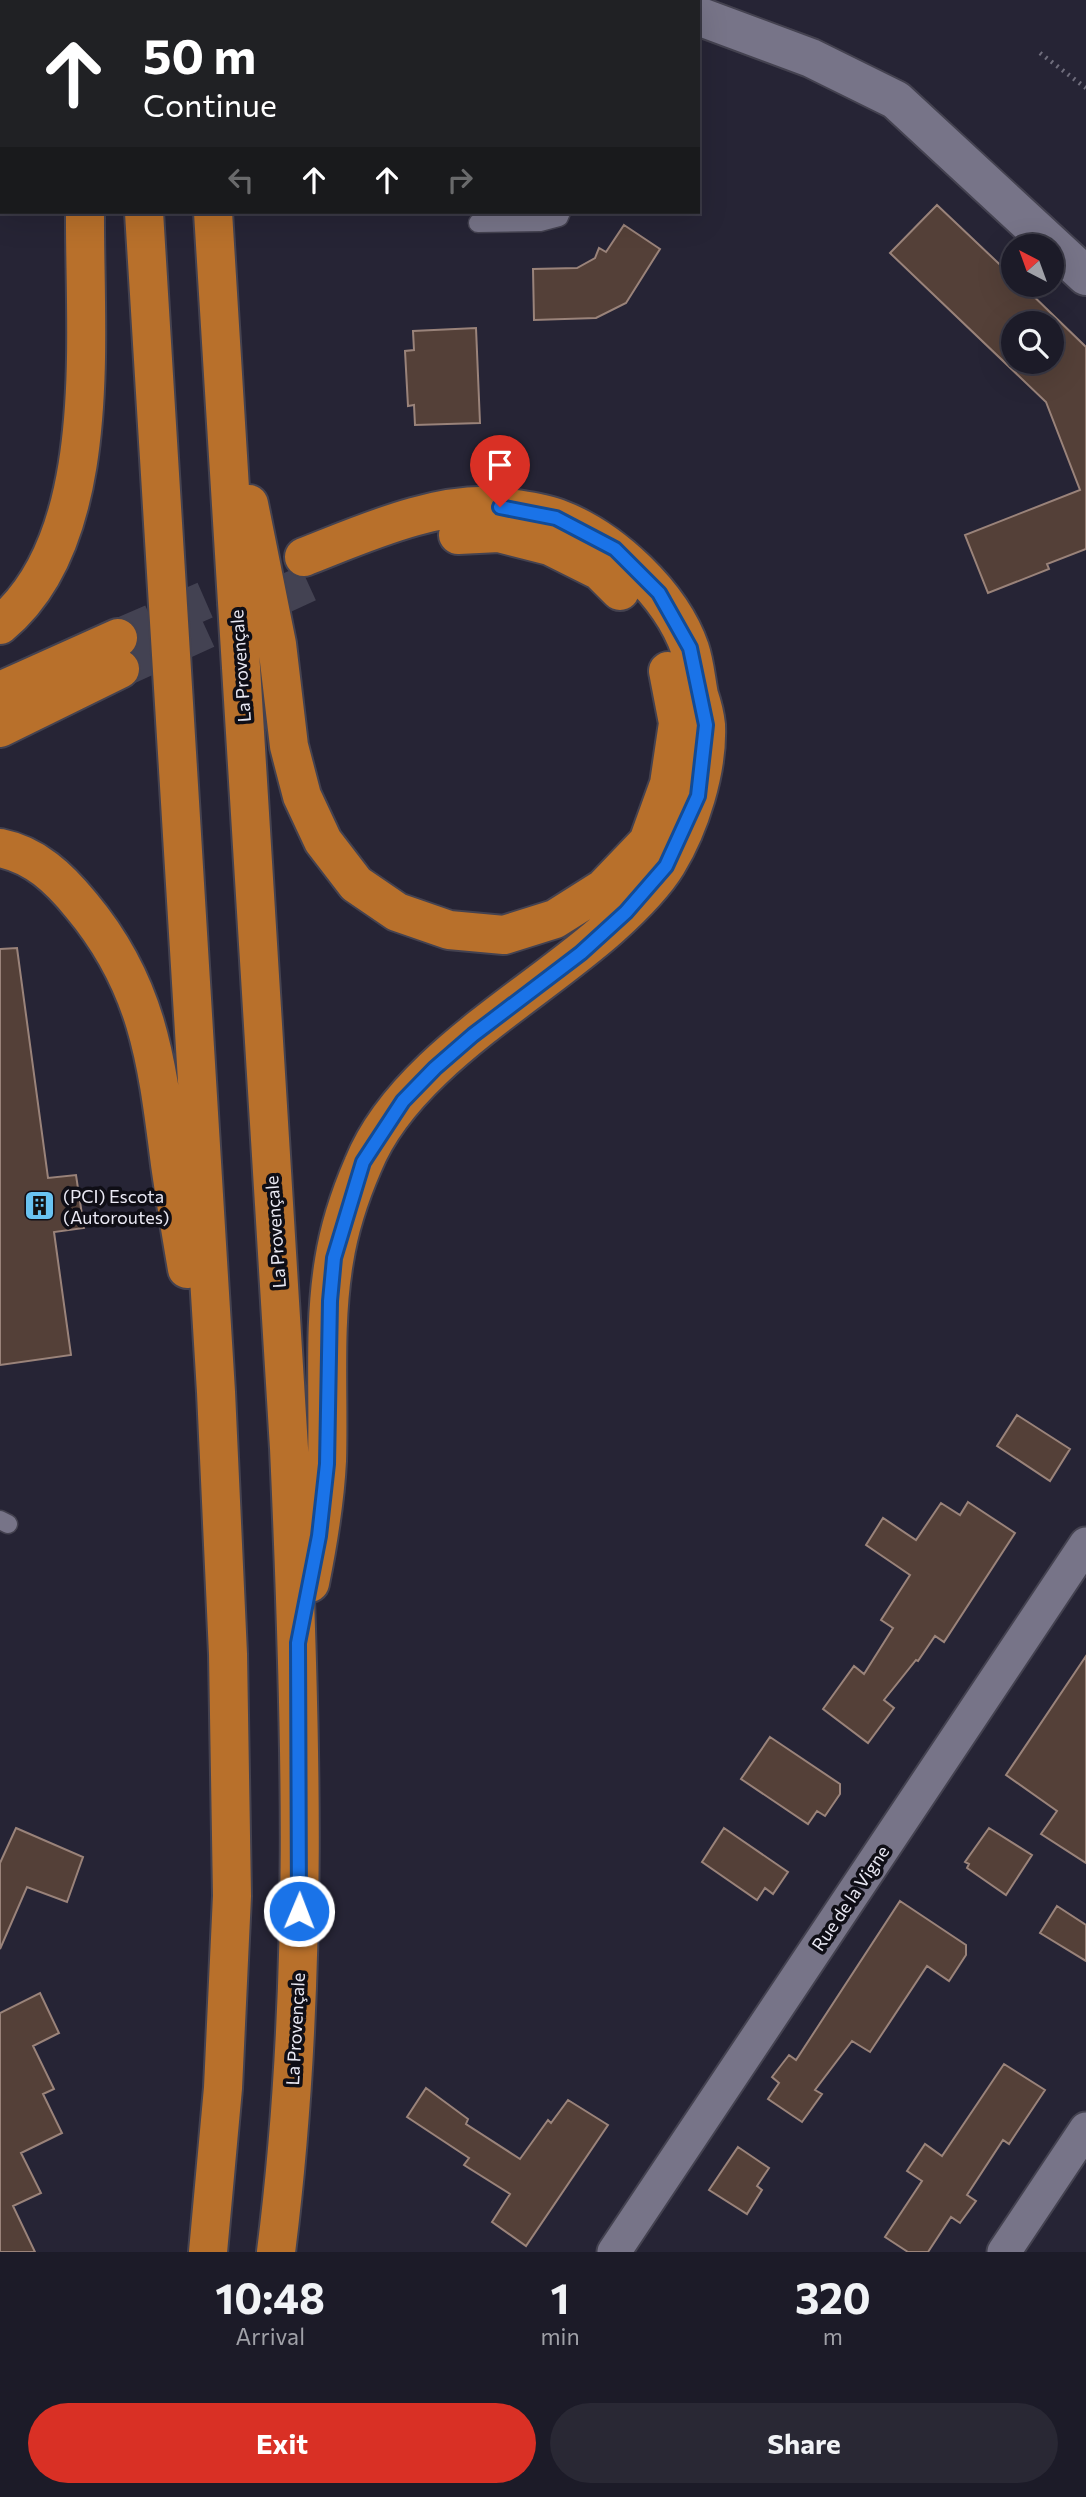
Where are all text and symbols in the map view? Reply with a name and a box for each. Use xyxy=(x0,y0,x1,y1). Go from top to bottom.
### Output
text: 50 m xyxy=(143,24,256,84)
icon: ahead xyxy=(28,28,119,119)
text: Continue xyxy=(143,84,277,124)
icon: left xyxy=(222,161,260,199)
icon: ahead xyxy=(295,161,333,199)
icon: ahead xyxy=(368,161,406,199)
icon: right xyxy=(441,161,479,199)
north arrow xyxy=(1001,234,1064,298)
map controls xyxy=(1001,234,1064,374)
button: search xyxy=(1001,311,1064,374)
pin xyxy=(470,435,530,507)
icon: arrive xyxy=(481,446,519,484)
street label: La Provençale xyxy=(225,609,255,723)
street label: La Provençale xyxy=(260,1175,290,1289)
place label: (PCI) Escota (Autoroutes) xyxy=(63,1185,170,1228)
building icon: (PCI) Escota (Autoroutes) xyxy=(23,1189,57,1223)
street label: Rue de la Vigne xyxy=(807,1841,893,1955)
position arrow xyxy=(262,1874,336,1948)
street label: La Provençale xyxy=(281,1972,309,2086)
text: 10:48 xyxy=(215,2271,325,2323)
text: 1 xyxy=(550,2271,570,2323)
text: 320 xyxy=(795,2271,871,2323)
text: Arrival xyxy=(235,2322,305,2350)
text: min xyxy=(540,2322,580,2350)
text: m xyxy=(823,2322,843,2350)
button: Exit xyxy=(28,2403,536,2483)
button: Share xyxy=(550,2403,1058,2483)

